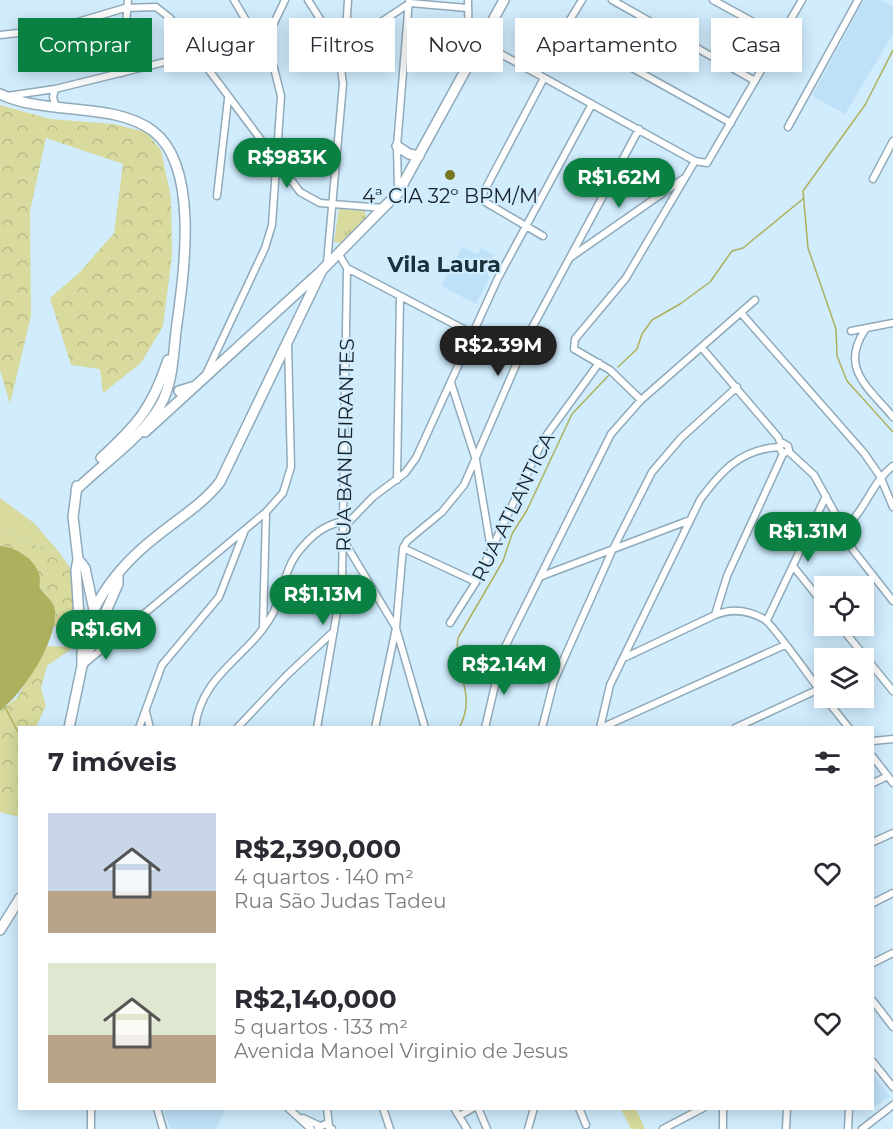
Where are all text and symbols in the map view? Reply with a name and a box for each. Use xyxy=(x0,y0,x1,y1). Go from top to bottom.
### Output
chip: Comprar xyxy=(18,18,152,72)
chip: Alugar xyxy=(164,18,277,72)
chip: Filtros xyxy=(289,18,395,72)
chip: Novo xyxy=(407,18,503,72)
chip: Apartamento xyxy=(515,18,699,72)
chip: Casa xyxy=(711,18,802,72)
pin: R$983K xyxy=(238,138,336,189)
text: R$983K xyxy=(247,145,327,169)
pin: R$1.62M xyxy=(564,158,674,209)
text: R$1.62M xyxy=(577,165,661,189)
marker: 4ª CIA 32º BPM/M xyxy=(443,168,457,182)
place label: 4ª CIA 32º BPM/M xyxy=(362,184,538,208)
district label: Vila Laura xyxy=(386,251,501,278)
pin: R$2.39M xyxy=(443,326,553,377)
text: R$2.39M xyxy=(454,333,542,357)
street label: RUA BANDEIRANTES xyxy=(331,338,359,552)
street label: RUA ATLANTICA xyxy=(467,428,560,585)
pin: R$1.31M xyxy=(753,512,863,563)
text: R$1.31M xyxy=(768,519,848,543)
pin: R$1.13M xyxy=(268,575,378,626)
map controls xyxy=(814,576,874,708)
button: locate xyxy=(814,576,874,636)
text: R$1.13M xyxy=(284,582,362,606)
pin: R$1.6M xyxy=(57,610,155,661)
text: R$1.6M xyxy=(70,617,142,641)
pin: R$2.14M xyxy=(449,645,559,696)
button: layers xyxy=(814,648,874,708)
text: R$2.14M xyxy=(461,652,547,676)
text: 7 imóveis xyxy=(48,746,177,778)
icon: filters xyxy=(811,746,844,779)
text: R$2,390,000 xyxy=(234,833,401,865)
icon: home xyxy=(96,837,168,909)
icon: heart xyxy=(811,857,844,890)
text: 4 quartos · 140 m² xyxy=(234,865,414,889)
text: Rua São Judas Tadeu xyxy=(234,889,446,913)
text: R$2,140,000 xyxy=(234,983,397,1015)
icon: home xyxy=(96,987,168,1059)
icon: heart xyxy=(811,1007,844,1040)
text: 5 quartos · 133 m² xyxy=(234,1015,408,1039)
text: Avenida Manoel Virginio de Jesus xyxy=(234,1039,568,1063)

